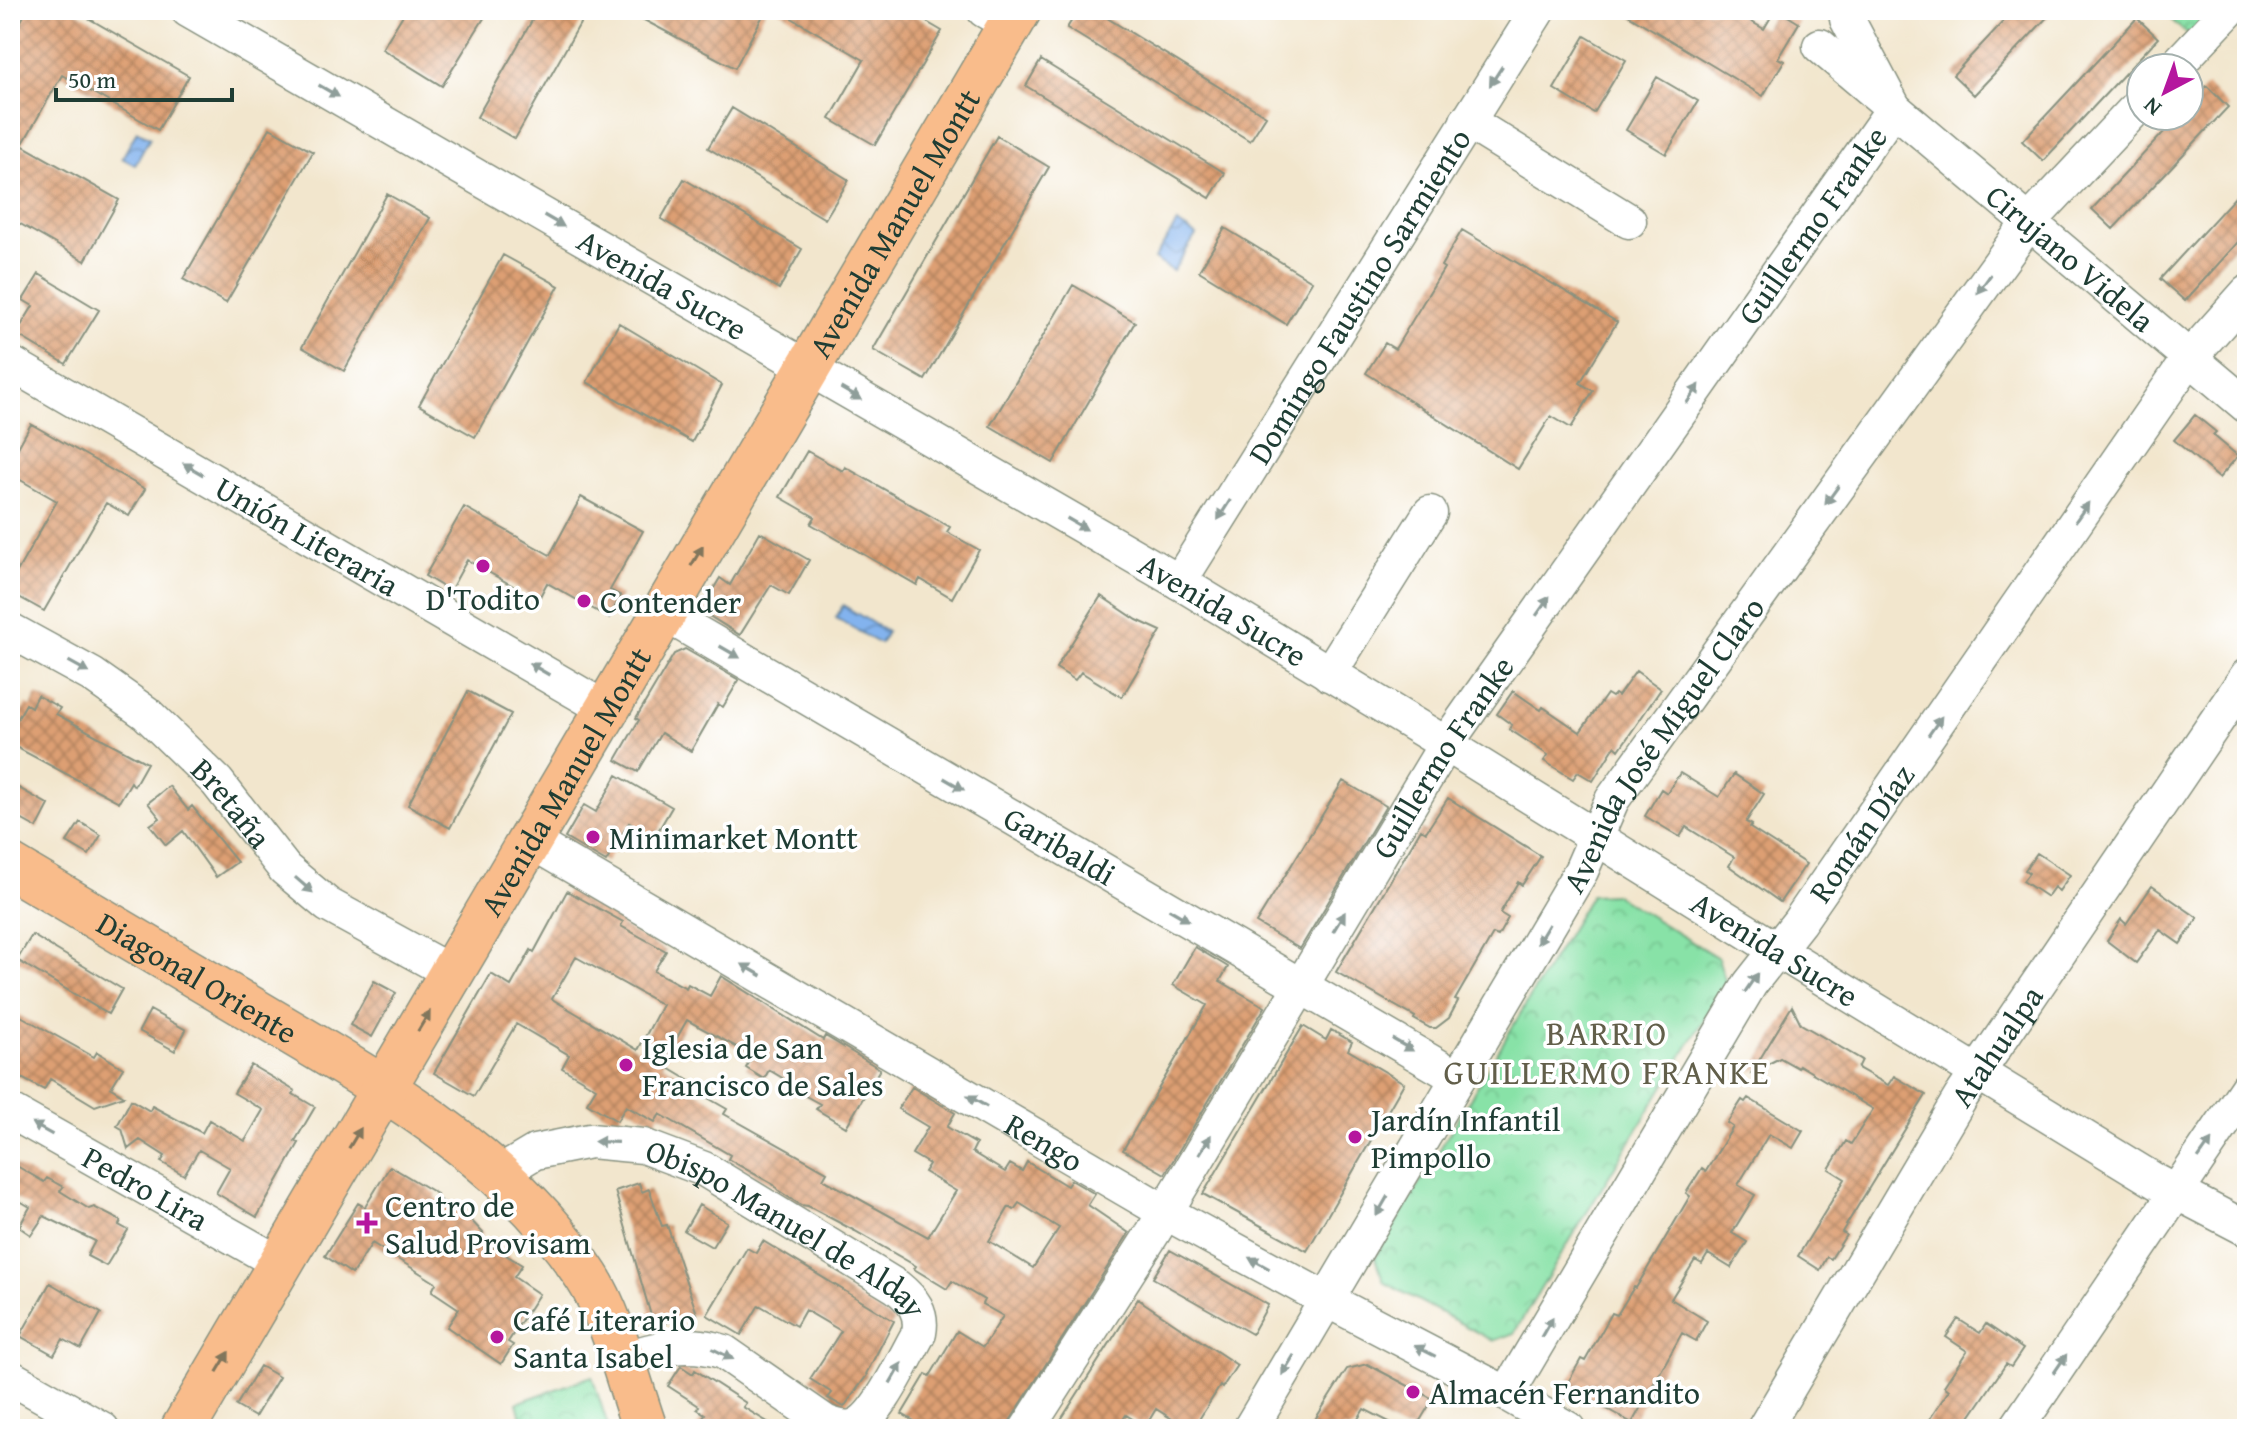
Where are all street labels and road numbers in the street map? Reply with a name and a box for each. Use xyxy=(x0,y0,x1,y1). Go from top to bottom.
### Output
street label: Avenida Manuel Montt xyxy=(796,79,991,366)
street label: Guillermo Franke xyxy=(1725,116,1898,334)
street label: Domingo Faustino Sarmiento xyxy=(1235,119,1482,473)
street label: Cirujano Videla xyxy=(1976,172,2165,342)
street label: Avenida Sucre xyxy=(569,216,756,352)
street label: Unión Literaria xyxy=(207,464,408,608)
street label: Avenida Sucre xyxy=(1130,540,1316,678)
street label: Avenida José Miguel Claro xyxy=(1550,586,1775,901)
street label: Avenida Manuel Montt xyxy=(467,638,662,924)
street label: Guillermo Franke xyxy=(1359,646,1525,867)
street label: Bretaña xyxy=(181,746,284,858)
street label: Román Díaz xyxy=(1796,754,1925,911)
street label: Garibaldi xyxy=(995,794,1125,897)
street label: Avenida Sucre xyxy=(1682,879,1868,1018)
street label: Diagonal Oriente xyxy=(88,899,307,1055)
street label: Atahualpa xyxy=(1938,976,2054,1116)
street label: Rengo xyxy=(997,1100,1093,1183)
street label: Obispo Manuel de Alday xyxy=(639,1126,940,1325)
street label: Pedro Lira xyxy=(74,1133,217,1242)

